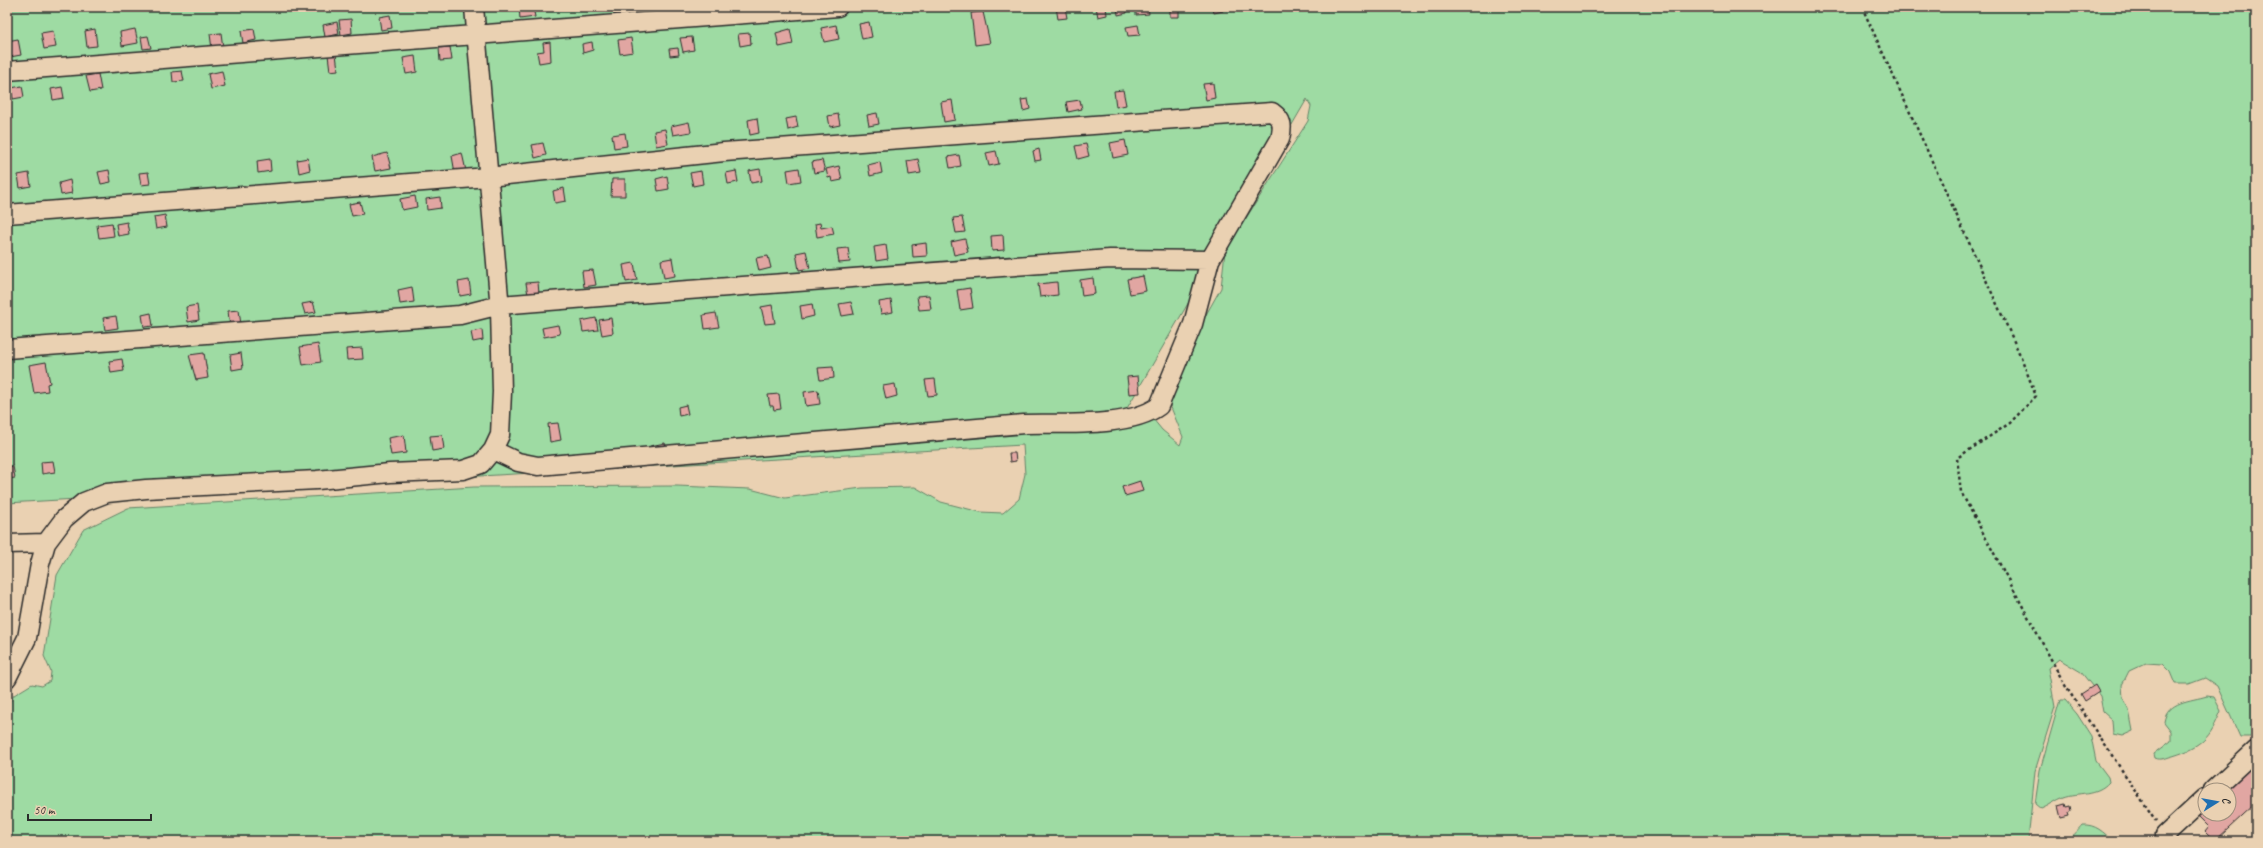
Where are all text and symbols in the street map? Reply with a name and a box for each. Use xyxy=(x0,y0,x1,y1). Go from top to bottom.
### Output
north arrow xyxy=(2197,782,2237,822)
scale bar xyxy=(28,796,151,822)
text: С xyxy=(2219,796,2235,806)
text: 50 m xyxy=(34,802,56,818)

